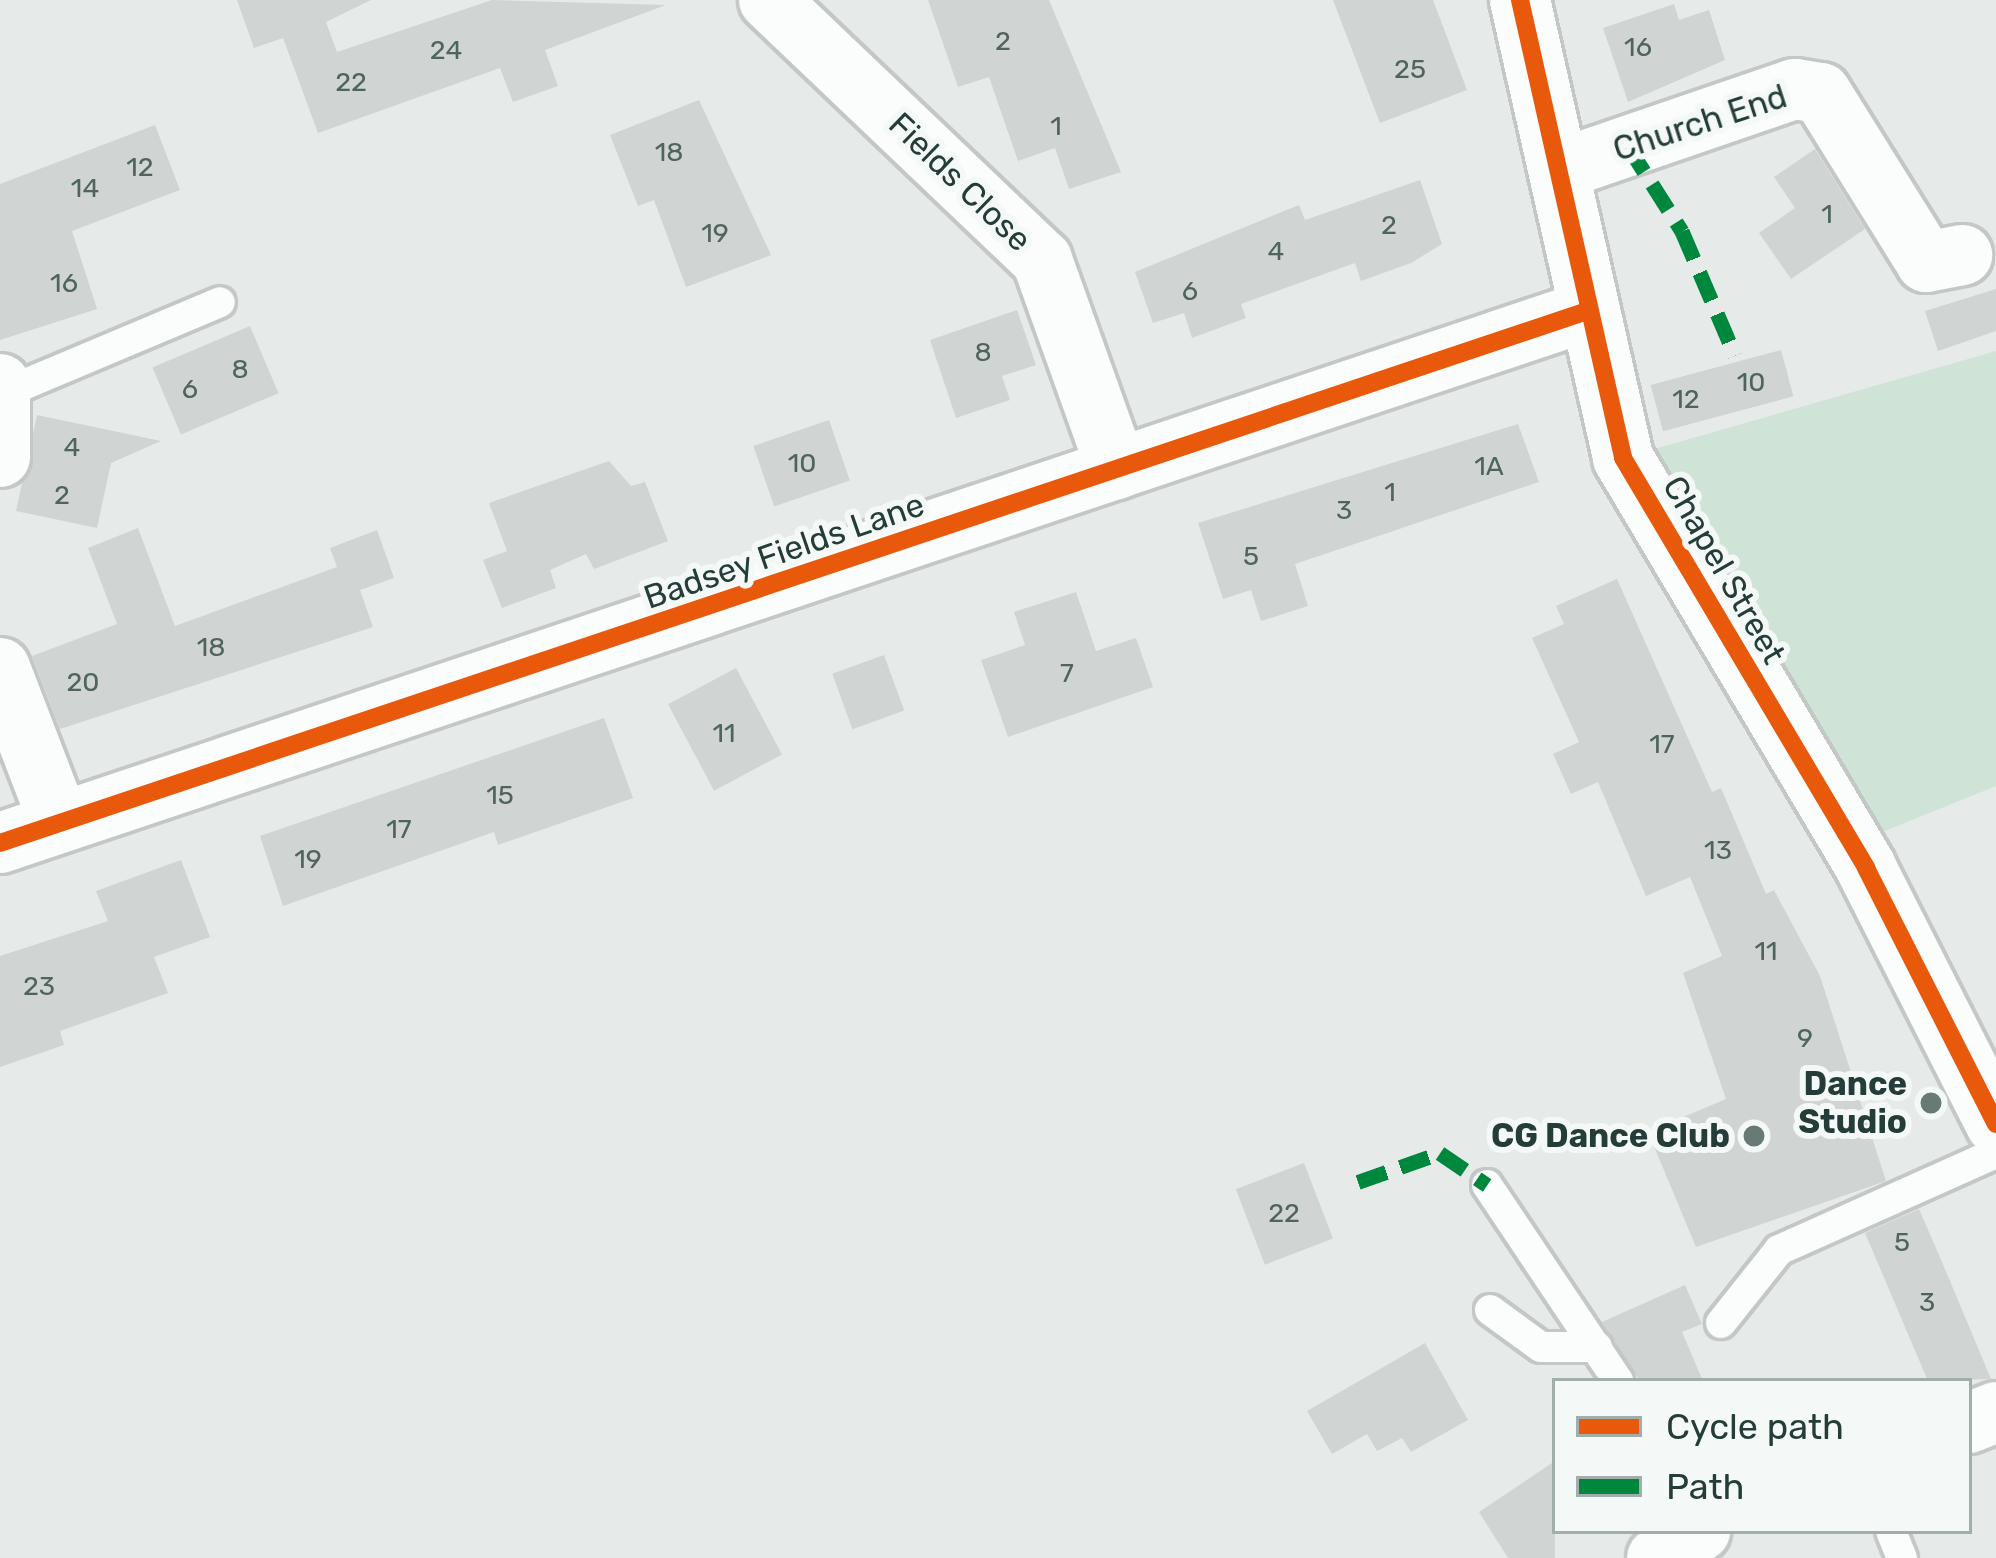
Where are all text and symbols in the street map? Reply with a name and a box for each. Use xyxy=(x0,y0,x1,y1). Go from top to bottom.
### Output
house number: 2 xyxy=(995,26,1011,58)
house number: 16 xyxy=(1624,32,1652,64)
house number: 24 xyxy=(430,35,462,67)
house number: 25 xyxy=(1394,54,1426,86)
house number: 22 xyxy=(335,67,367,99)
street label: Church End xyxy=(1608,76,1792,170)
street label: Fields Close xyxy=(881,104,1039,260)
house number: 1 xyxy=(1050,111,1062,143)
house number: 18 xyxy=(655,137,683,169)
house number: 12 xyxy=(126,152,154,184)
house number: 14 xyxy=(71,173,99,205)
house number: 1 xyxy=(1821,199,1833,231)
house number: 2 xyxy=(1381,210,1397,242)
house number: 19 xyxy=(701,218,729,250)
house number: 4 xyxy=(1268,236,1284,268)
house number: 16 xyxy=(50,268,78,300)
house number: 6 xyxy=(1182,276,1198,308)
house number: 8 xyxy=(974,337,992,369)
house number: 8 xyxy=(231,354,249,386)
house number: 10 xyxy=(1737,367,1765,399)
house number: 6 xyxy=(182,374,198,406)
house number: 12 xyxy=(1672,384,1700,416)
house number: 4 xyxy=(64,432,80,464)
house number: 10 xyxy=(788,448,816,480)
house number: 1A xyxy=(1474,451,1504,483)
street label: Chapel Street xyxy=(1654,469,1794,671)
house number: 1 xyxy=(1384,477,1396,509)
house number: 2 xyxy=(54,480,70,512)
street label: Badsey Fields Lane xyxy=(638,484,930,618)
house number: 3 xyxy=(1336,495,1352,527)
house number: 5 xyxy=(1243,541,1259,573)
house number: 18 xyxy=(197,632,225,664)
house number: 7 xyxy=(1060,658,1074,690)
house number: 20 xyxy=(67,667,99,699)
house number: 11 xyxy=(712,718,736,750)
house number: 17 xyxy=(1649,729,1675,761)
house number: 15 xyxy=(486,780,514,812)
house number: 17 xyxy=(386,814,412,846)
house number: 13 xyxy=(1704,835,1732,867)
house number: 19 xyxy=(294,844,322,876)
house number: 11 xyxy=(1754,936,1778,968)
house number: 23 xyxy=(23,971,55,1003)
house number: 9 xyxy=(1797,1023,1813,1055)
place label: Dance Studio xyxy=(1798,1064,1907,1142)
marker: Dance Studio xyxy=(1918,1090,1944,1116)
place label: CG Dance Club xyxy=(1491,1116,1730,1156)
marker: CG Dance Club xyxy=(1741,1123,1767,1149)
house number: 22 xyxy=(1268,1198,1300,1230)
house number: 5 xyxy=(1894,1227,1910,1259)
house number: 3 xyxy=(1919,1287,1935,1319)
legend xyxy=(1552,1378,1972,1534)
text: Cycle path xyxy=(1666,1405,1844,1448)
text: Path xyxy=(1666,1465,1744,1508)

